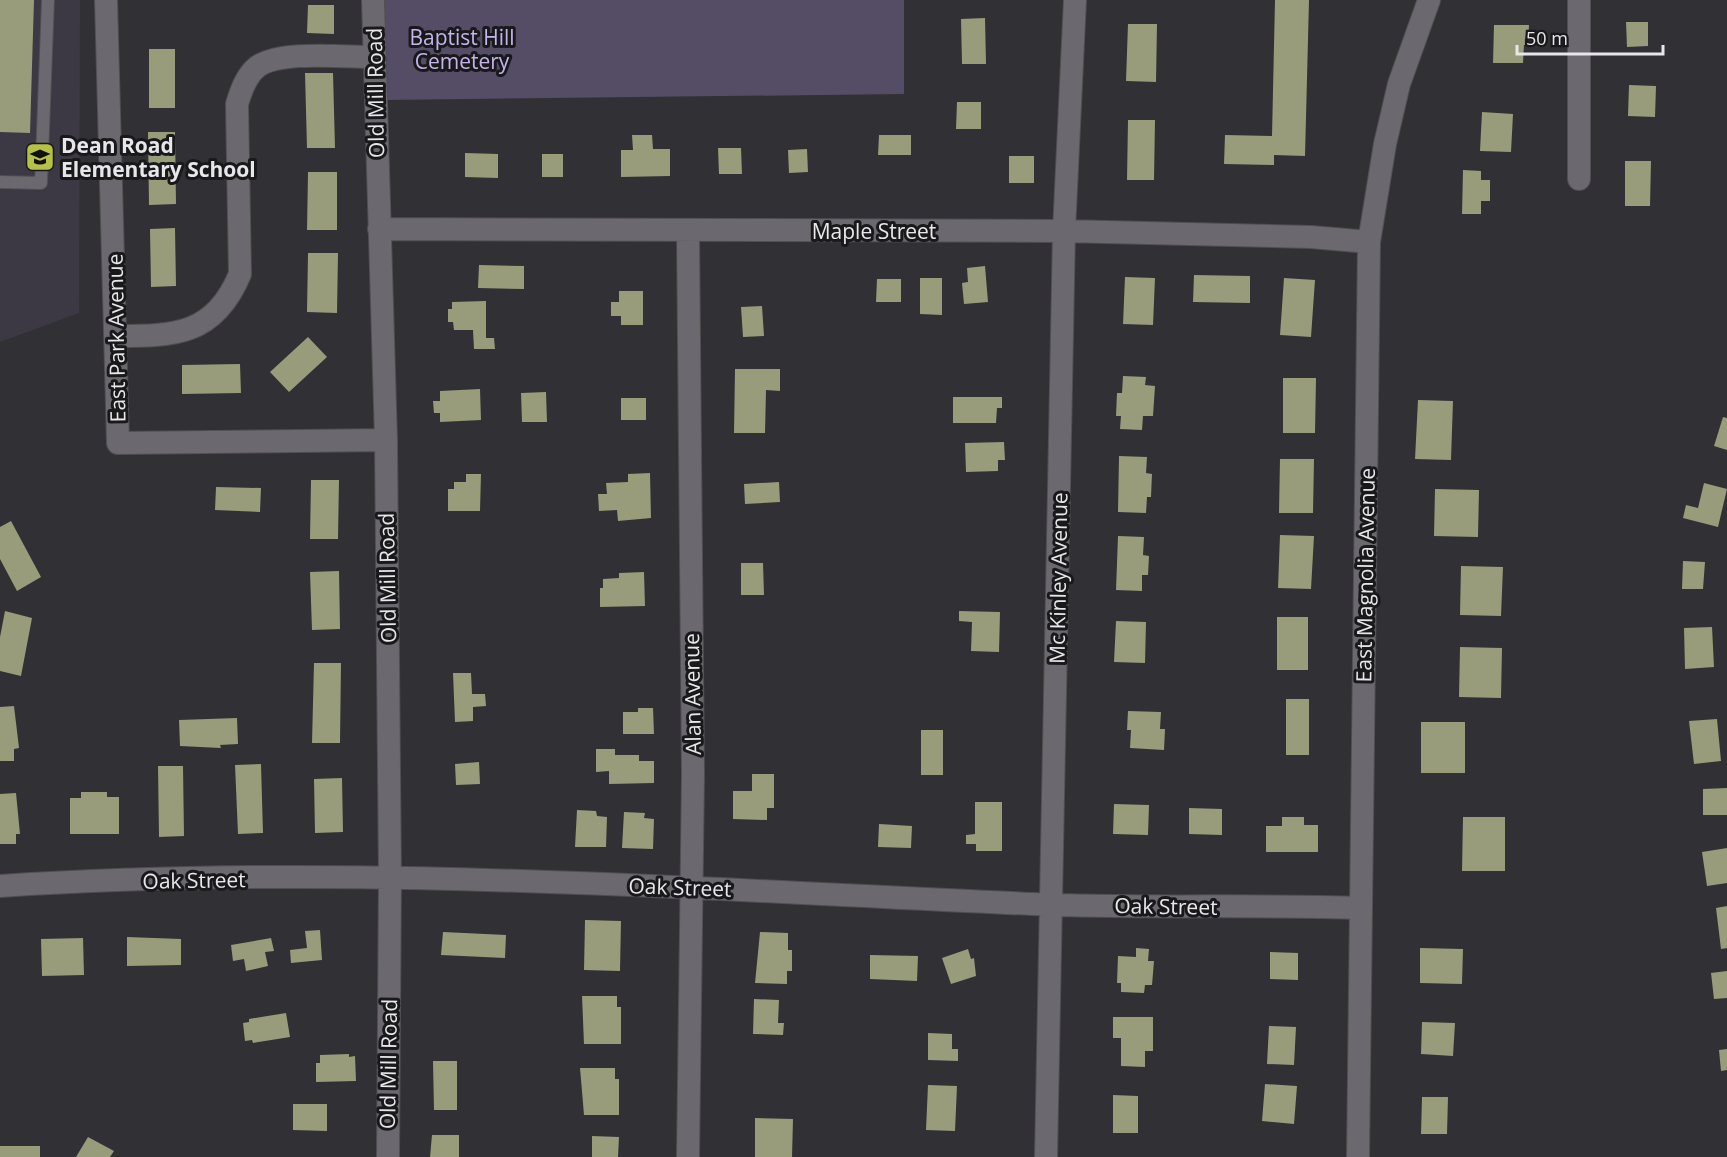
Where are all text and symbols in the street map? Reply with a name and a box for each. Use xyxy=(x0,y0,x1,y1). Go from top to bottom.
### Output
scale bar xyxy=(1517,18,1662,56)
park label: Baptist Hill Cemetery xyxy=(409,23,515,75)
text: 50 m xyxy=(1526,26,1568,50)
street label: Old Mill Road xyxy=(360,28,390,158)
place label: Dean Road Elementary School xyxy=(61,131,256,183)
school or university icon: Dean Road Elementary School xyxy=(24,141,56,173)
street label: Maple Street xyxy=(812,217,936,245)
street label: East Park Avenue xyxy=(101,253,131,423)
street label: East Magnolia Avenue xyxy=(1349,467,1381,683)
street label: Mc Kinley Avenue xyxy=(1043,492,1073,664)
street label: Old Mill Road xyxy=(372,513,402,643)
street label: Alan Avenue xyxy=(677,633,707,755)
street label: Oak Street xyxy=(142,865,246,895)
street label: Oak Street xyxy=(628,871,732,903)
street label: Oak Street xyxy=(1114,891,1218,921)
street label: Old Mill Road xyxy=(373,999,403,1129)

